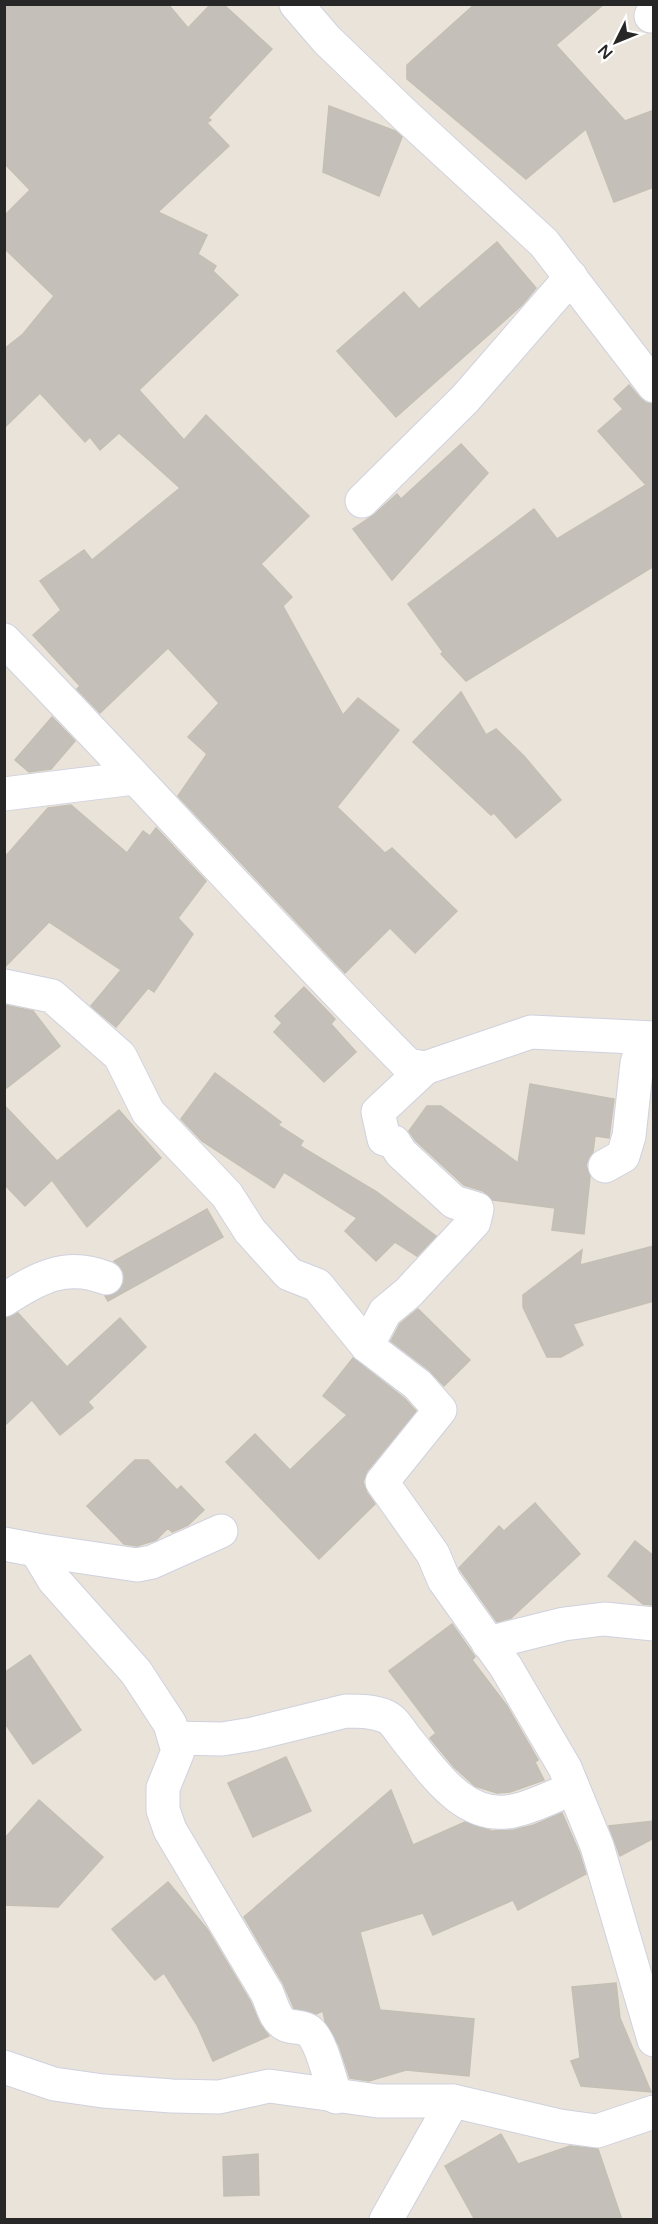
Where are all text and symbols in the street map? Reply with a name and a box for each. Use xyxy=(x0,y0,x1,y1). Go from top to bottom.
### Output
north arrow xyxy=(586,12,646,72)
text: N xyxy=(594,40,617,63)

